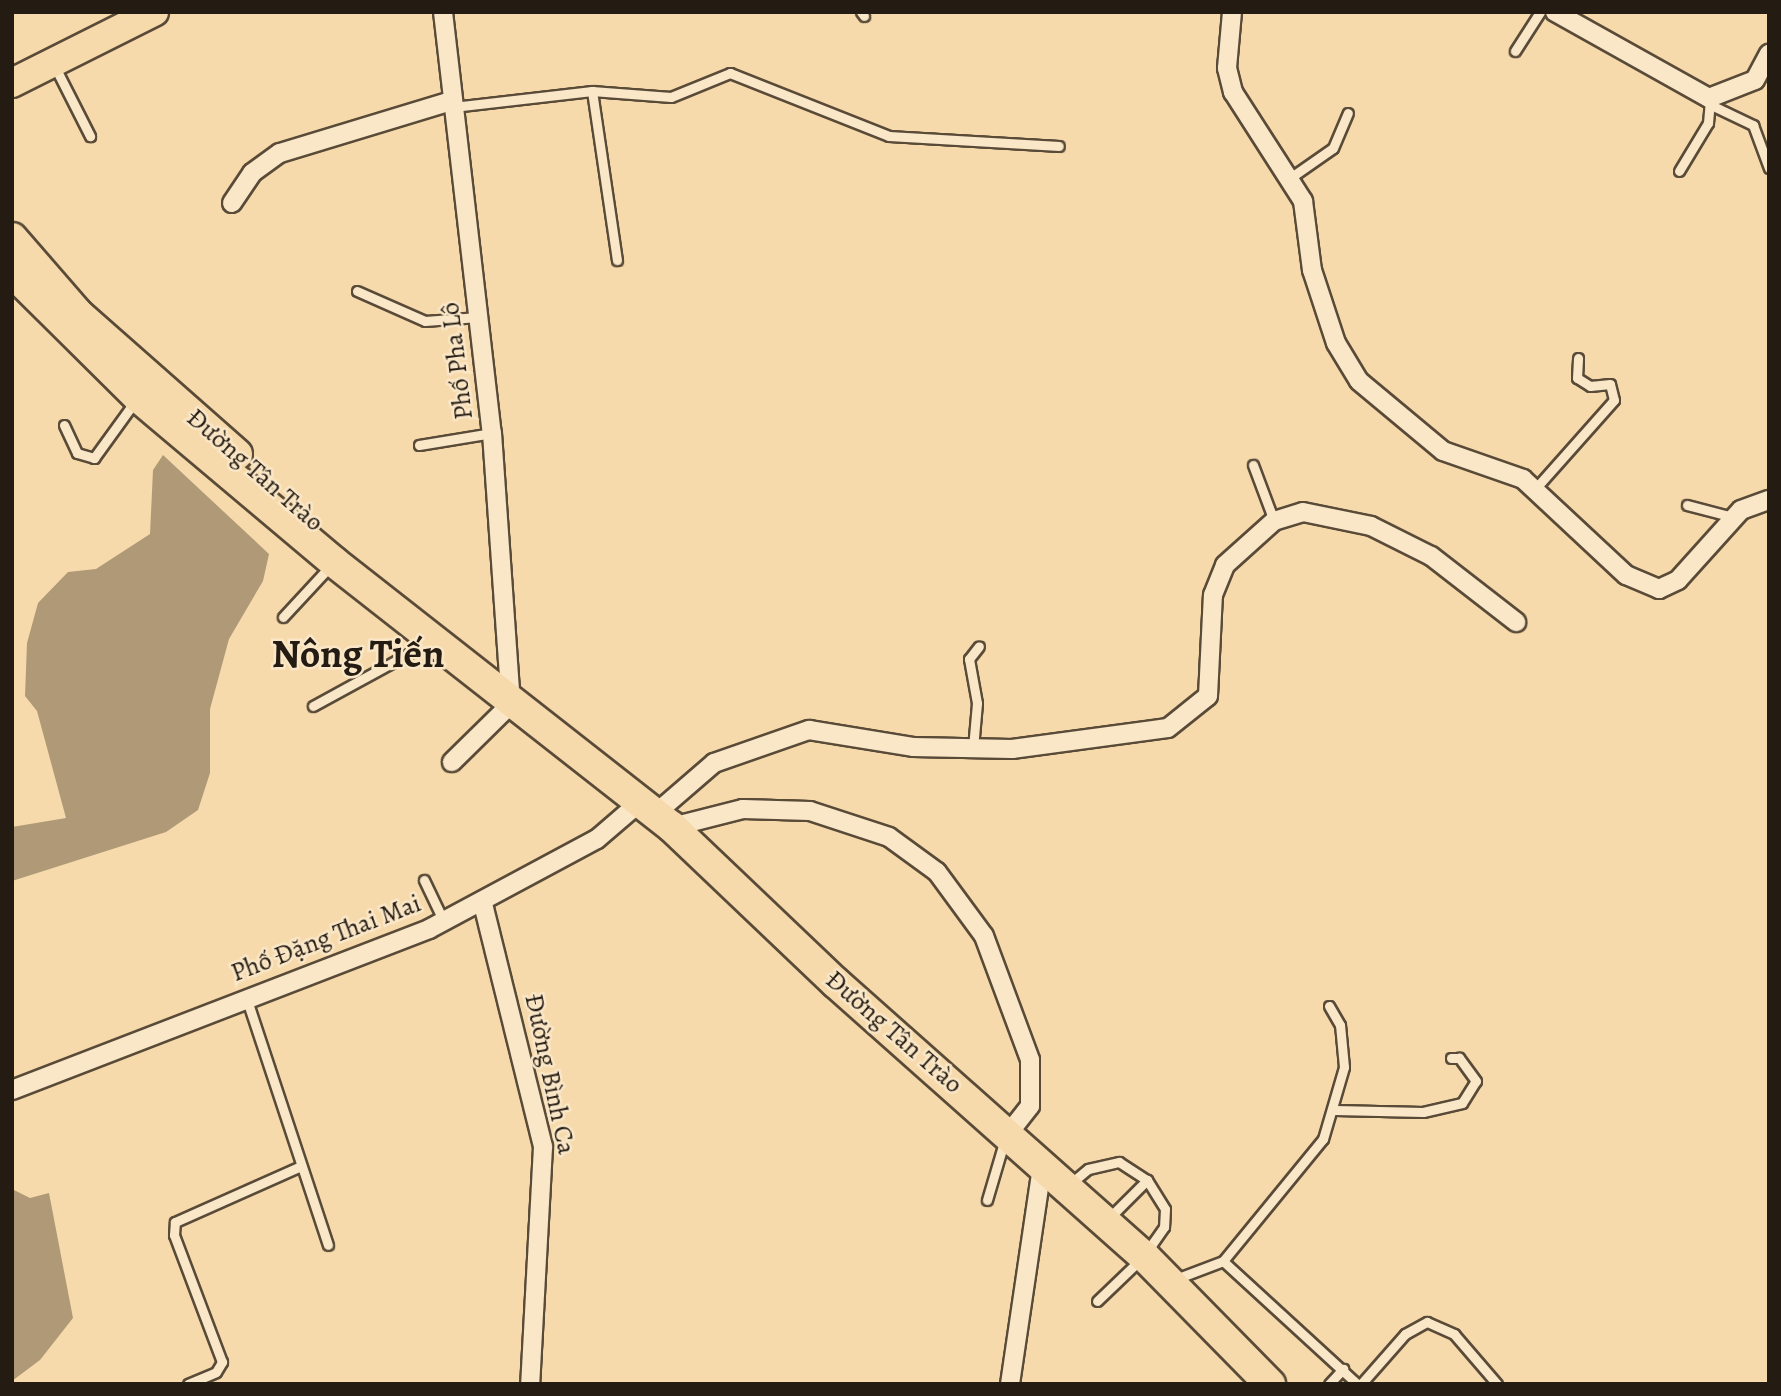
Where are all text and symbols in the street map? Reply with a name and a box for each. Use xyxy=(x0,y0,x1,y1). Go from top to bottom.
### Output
street label: Phố Pha Lô xyxy=(434,301,480,421)
street label: Đường Tân Trào xyxy=(180,402,330,538)
district label: Nông Tiến xyxy=(271,630,445,678)
street label: Phố Đặng Thai Mai xyxy=(227,887,425,989)
street label: Đường Tân Trào xyxy=(819,964,969,1100)
street label: Đường Bình Ca xyxy=(518,991,582,1157)

